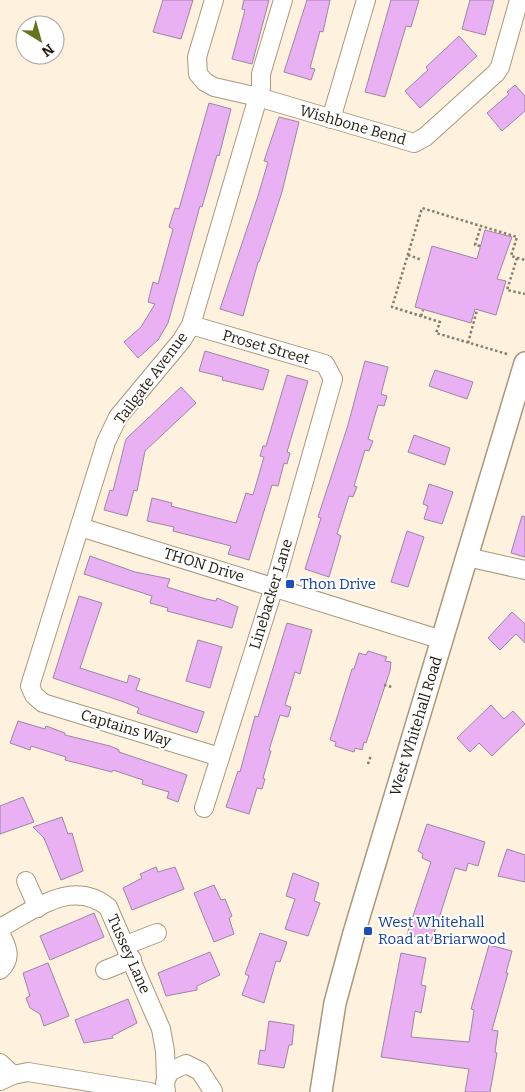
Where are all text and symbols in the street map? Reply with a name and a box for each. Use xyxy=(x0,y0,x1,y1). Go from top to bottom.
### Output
north arrow xyxy=(15,15,65,65)
text: N xyxy=(38,40,57,60)
street label: Wishbone Bend xyxy=(298,101,408,149)
street label: Proset Street xyxy=(220,326,312,368)
street label: Tailgate Avenue xyxy=(111,328,191,428)
street label: Linebacker Lane xyxy=(246,537,296,651)
street label: THON Drive xyxy=(161,544,247,586)
place label: Thon Drive xyxy=(300,575,376,593)
marker: Thon Drive xyxy=(284,578,296,590)
street label: West Whitehall Road xyxy=(386,654,446,798)
street label: Captains Way xyxy=(78,706,174,750)
street label: Tussey Lane xyxy=(104,912,154,996)
place label: West Whitehall Road at Briarwood xyxy=(378,913,506,948)
marker: West Whitehall Road at Briarwood xyxy=(362,925,374,937)

